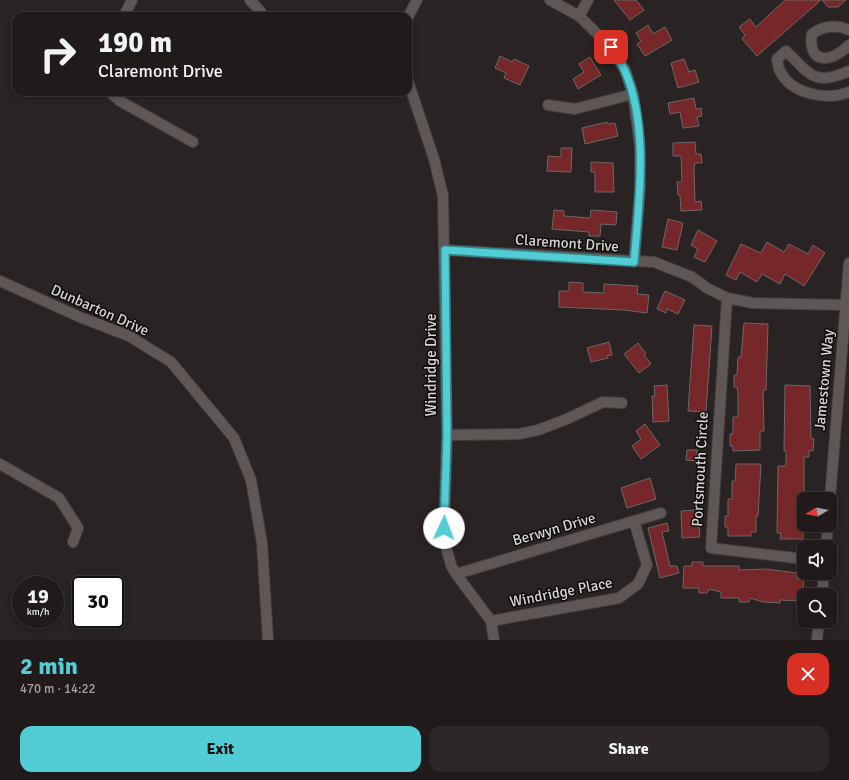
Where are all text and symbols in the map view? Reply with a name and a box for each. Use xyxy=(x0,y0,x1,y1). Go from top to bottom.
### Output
text: 190 m xyxy=(98,26,172,60)
icon: right xyxy=(32,28,84,80)
pin xyxy=(594,30,628,64)
icon: arrive xyxy=(600,36,622,58)
text: Claremont Drive xyxy=(98,60,223,82)
street label: Claremont Drive xyxy=(515,230,619,256)
street label: Dunbarton Drive xyxy=(48,280,152,340)
street label: Windridge Drive xyxy=(422,313,440,417)
street label: Jamestown Way xyxy=(811,329,837,431)
street label: Portsmouth Circle xyxy=(688,411,712,527)
north arrow xyxy=(797,492,837,532)
map controls xyxy=(797,492,837,628)
position arrow xyxy=(423,507,465,549)
street label: Berwyn Drive xyxy=(511,509,597,549)
button: sound xyxy=(797,540,837,580)
street label: Windridge Place xyxy=(508,573,614,611)
speed limit sign: 30 xyxy=(72,576,124,628)
text: 19 xyxy=(27,584,49,609)
button: search xyxy=(797,588,837,628)
text: km/h xyxy=(27,606,49,618)
text: 2 min xyxy=(20,651,78,681)
button: close xyxy=(787,653,829,695)
text: 470 m · 14:22 xyxy=(20,681,96,697)
button: Exit xyxy=(20,726,421,772)
button: Share xyxy=(429,726,829,772)

